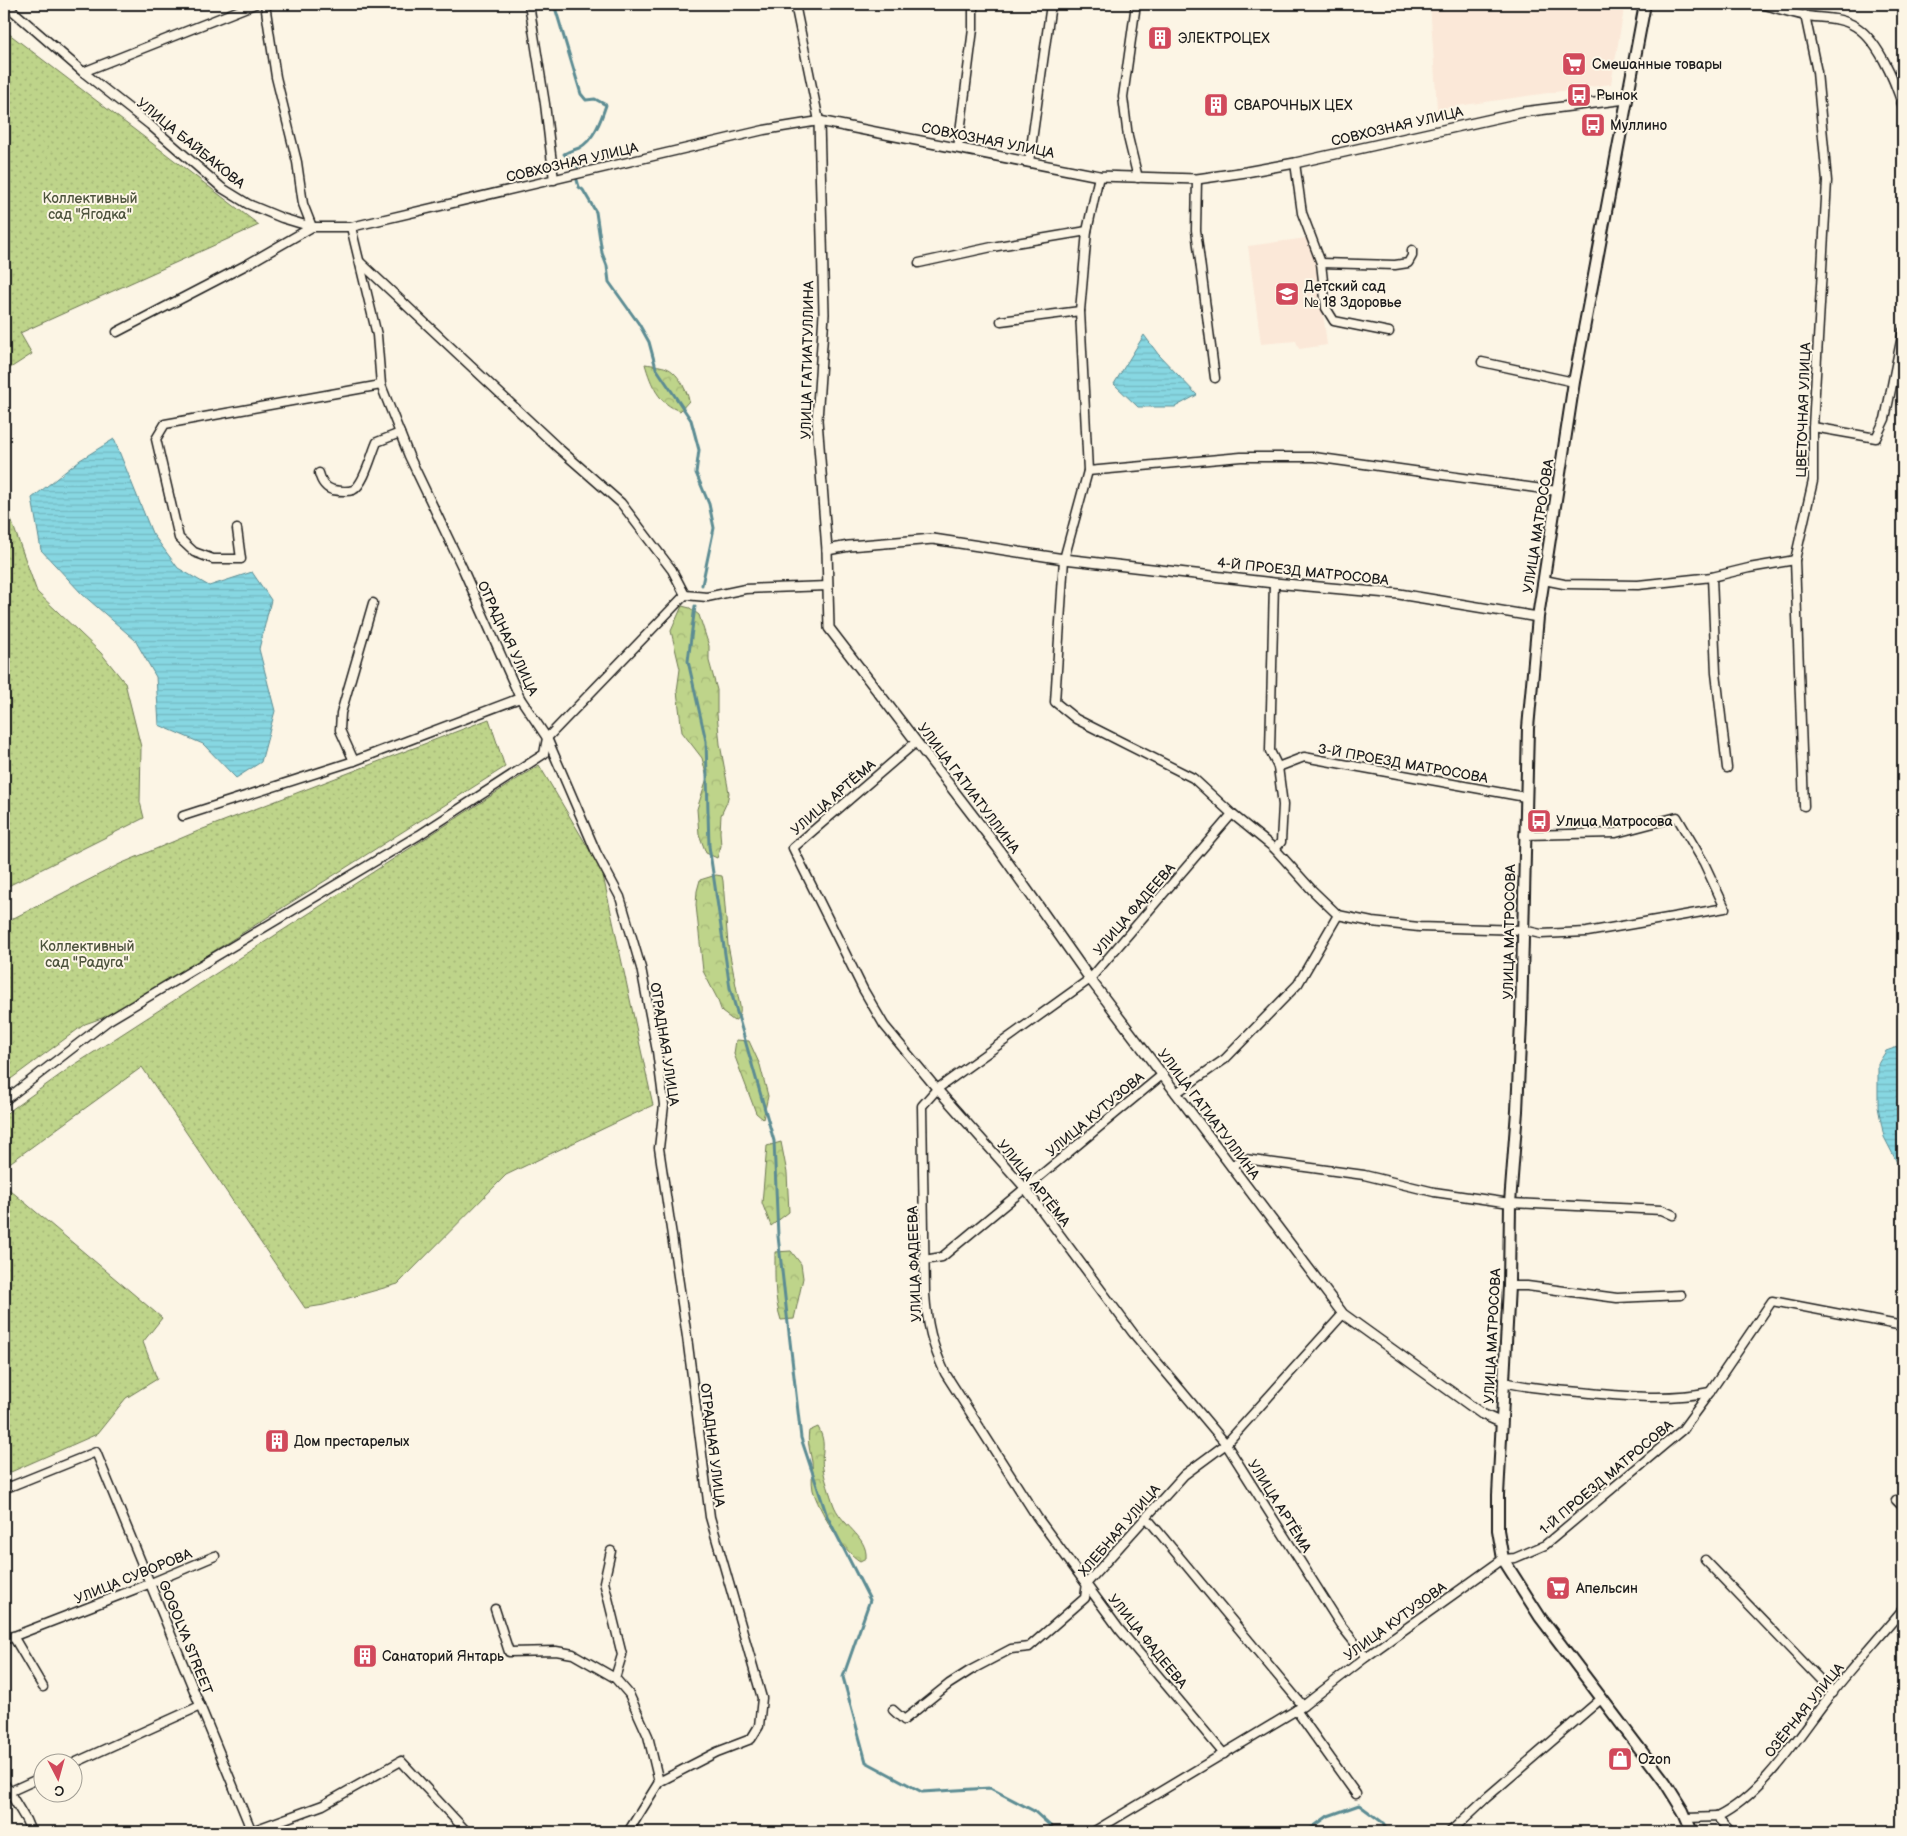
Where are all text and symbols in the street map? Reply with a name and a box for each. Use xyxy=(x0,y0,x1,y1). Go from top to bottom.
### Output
building icon: ЭЛЕКТРОЦЕХ xyxy=(1147,25,1173,51)
place label: ЭЛЕКТРОЦЕХ xyxy=(1178,30,1270,47)
supermarket icon: Смешанные товары xyxy=(1561,51,1587,77)
place label: Смешанные товары xyxy=(1592,56,1722,73)
bus stop icon: Рынок xyxy=(1566,82,1592,108)
place label: Рынок xyxy=(1596,87,1638,104)
building icon: СВАРОЧНЫХ ЦЕХ xyxy=(1203,92,1229,118)
street label: УЛИЦА БАЙБАКОВА xyxy=(133,95,249,193)
place label: СВАРОЧНЫХ ЦЕХ xyxy=(1234,97,1353,114)
street label: СОВХОЗНАЯ УЛИЦА xyxy=(1329,103,1465,150)
bus stop icon: Муллино xyxy=(1580,112,1606,138)
place label: Муллино xyxy=(1610,117,1667,134)
street label: СОВХОЗНАЯ УЛИЦА xyxy=(920,119,1056,162)
street label: СОВХОЗНАЯ УЛИЦА xyxy=(504,139,640,186)
park label: Коллективный сад "Ягодка" xyxy=(43,190,137,223)
place label: Детский сад № 18 Здоровье xyxy=(1304,278,1402,311)
street label: УЛИЦА ГАТИАТУЛЛИНА xyxy=(798,280,817,440)
school or university icon: Детский сад № 18 Здоровье xyxy=(1274,281,1300,307)
street label: ЦВЕТОЧНАЯ УЛИЦА xyxy=(1793,342,1814,478)
street label: УЛИЦА МАТРОСОВА xyxy=(1519,457,1558,594)
street label: 4-Й ПРОЕЗД МАТРОСОВА xyxy=(1216,554,1390,589)
street label: ОТРАДНАЯ УЛИЦА xyxy=(474,578,542,699)
street label: УЛИЦА ГАТИАТУЛЛИНА xyxy=(914,720,1024,857)
street label: 3-Й ПРОЕЗД МАТРОСОВА xyxy=(1317,740,1490,787)
street label: УЛИЦА АРТЁМА xyxy=(787,755,879,839)
bus stop icon: Улица Матросова xyxy=(1526,808,1552,834)
place label: Улица Матросова xyxy=(1556,813,1673,830)
street label: УЛИЦА ФАДЕЕВА xyxy=(1090,860,1179,959)
street label: УЛИЦА МАТРОСОВА xyxy=(1500,864,1519,1000)
park label: Коллективный сад "Радуга" xyxy=(40,938,134,971)
street label: ОТРАДНАЯ УЛИЦА xyxy=(646,981,683,1107)
street label: УЛИЦА ГАТИАТУЛЛИНА xyxy=(1154,1046,1264,1183)
street label: УЛИЦА КУТУЗОВА xyxy=(1043,1068,1148,1160)
street label: УЛИЦА АРТЁМА xyxy=(993,1136,1075,1230)
street label: УЛИЦА ФАДЕЕВА xyxy=(904,1205,925,1322)
street label: УЛИЦА МАТРОСОВА xyxy=(1480,1267,1505,1404)
street label: ОТРАДНАЯ УЛИЦА xyxy=(696,1382,729,1508)
street label: 1-Й ПРОЕЗД МАТРОСОВА xyxy=(1536,1416,1677,1538)
building icon: Дом престарелых xyxy=(264,1428,290,1454)
place label: Дом престарелых xyxy=(294,1433,410,1450)
street label: УЛИЦА АРТЁМА xyxy=(1244,1456,1316,1556)
street label: ХЛЕБНАЯ УЛИЦА xyxy=(1075,1480,1164,1580)
street label: УЛИЦА СУВОРОВА xyxy=(72,1545,195,1608)
supermarket icon: Апельсин xyxy=(1545,1575,1571,1601)
street label: GOGOLYA STREET xyxy=(155,1578,216,1697)
street label: УЛИЦА КУТУЗОВА xyxy=(1341,1578,1450,1664)
place label: Апельсин xyxy=(1575,1580,1638,1597)
street label: УЛИЦА ФАДЕЕВА xyxy=(1104,1591,1191,1692)
building icon: Санаторий Янтарь xyxy=(352,1643,378,1669)
place label: Санаторий Янтарь xyxy=(382,1648,504,1665)
street label: ОЗЁРНАЯ УЛИЦА xyxy=(1760,1659,1848,1761)
shop icon: Ozon xyxy=(1607,1746,1633,1772)
place label: Ozon xyxy=(1638,1751,1671,1768)
north arrow xyxy=(32,1754,82,1804)
text: С xyxy=(53,1781,65,1799)

